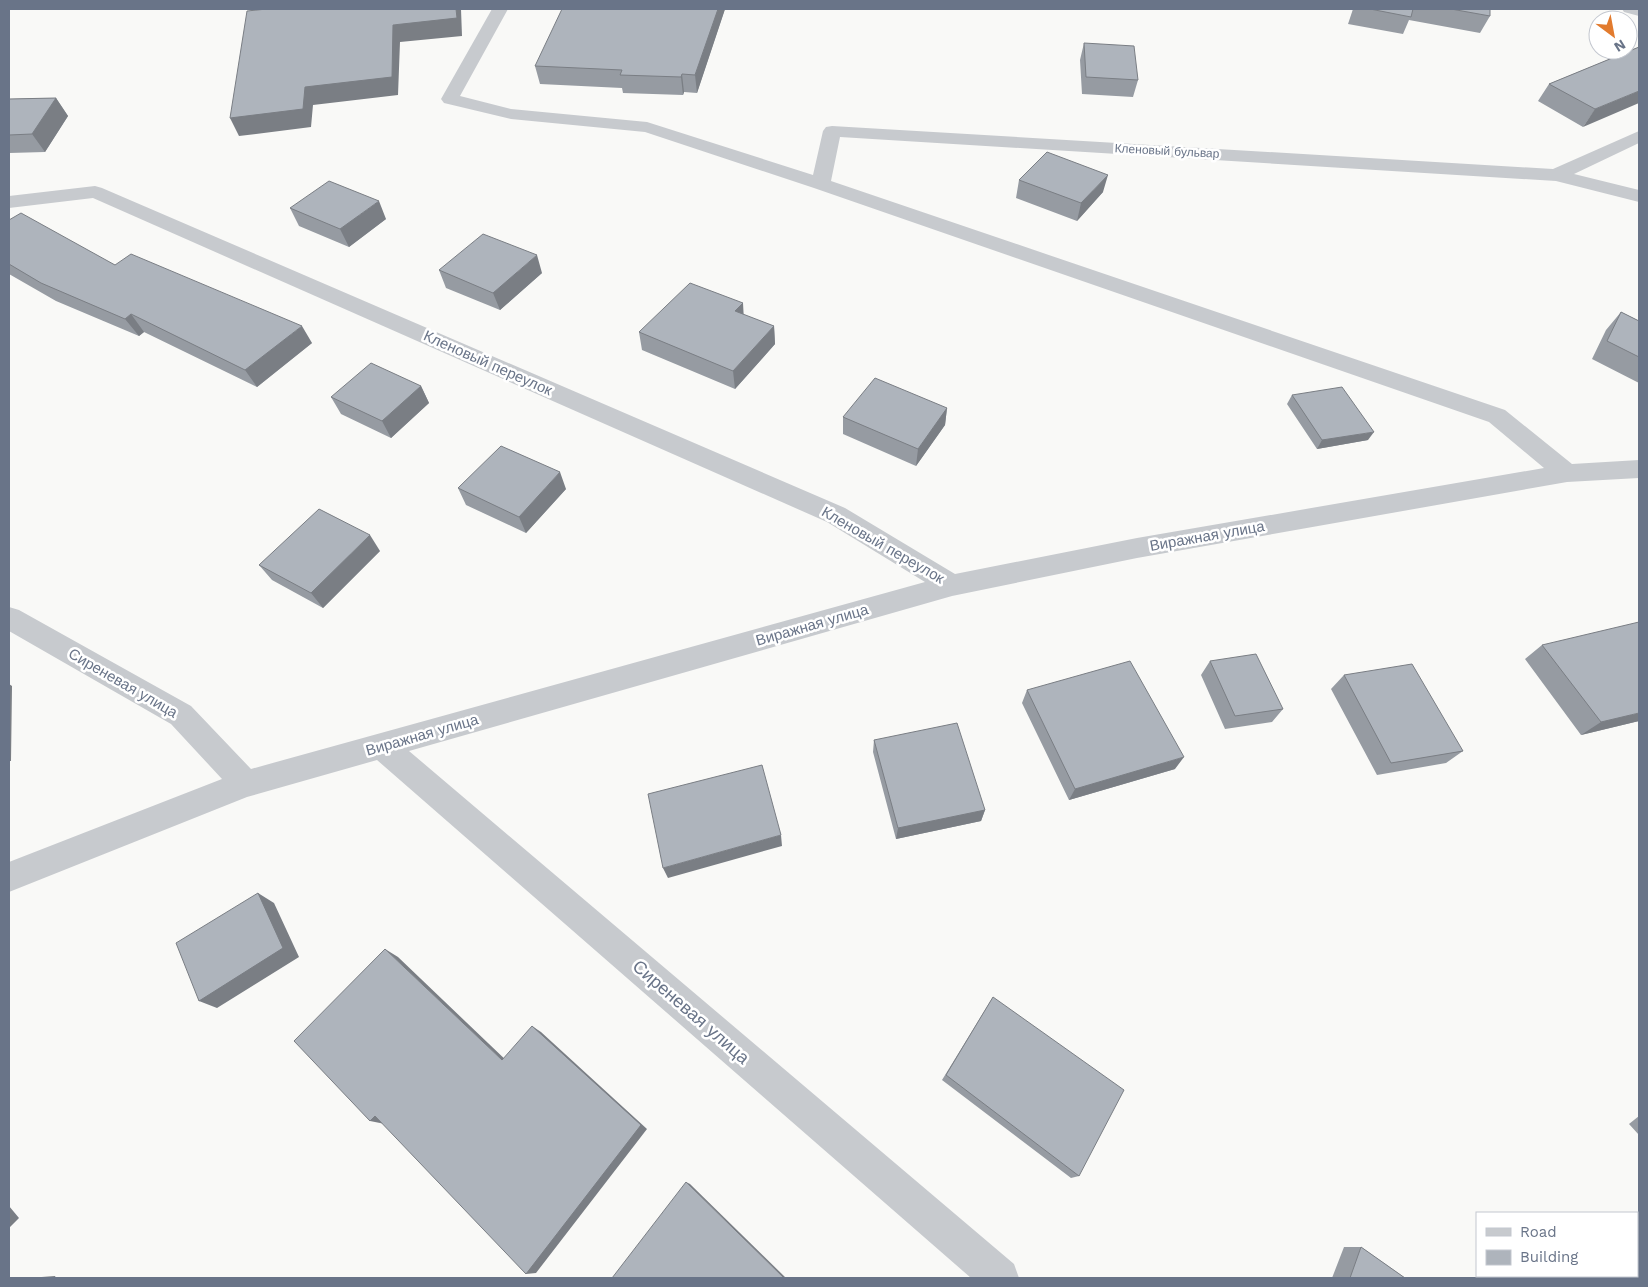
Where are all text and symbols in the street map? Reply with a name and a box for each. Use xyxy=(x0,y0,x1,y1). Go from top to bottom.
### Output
north arrow xyxy=(1588,10,1638,60)
text: N xyxy=(1611,36,1629,56)
street label: Кленовый бульвар xyxy=(1114,141,1220,161)
street label: Кленовый переулок xyxy=(421,327,555,400)
street label: Кленовый переулок xyxy=(818,503,948,588)
street label: Виражная улица xyxy=(1148,517,1266,555)
street label: Виражная улица xyxy=(754,600,871,650)
street label: Сиреневая улица xyxy=(65,644,181,722)
street label: Виражная улица xyxy=(364,710,481,760)
street label: Сиреневая улица xyxy=(629,955,755,1069)
legend xyxy=(1476,1212,1638,1277)
text: Road xyxy=(1520,1223,1557,1241)
text: Building xyxy=(1520,1248,1578,1266)

